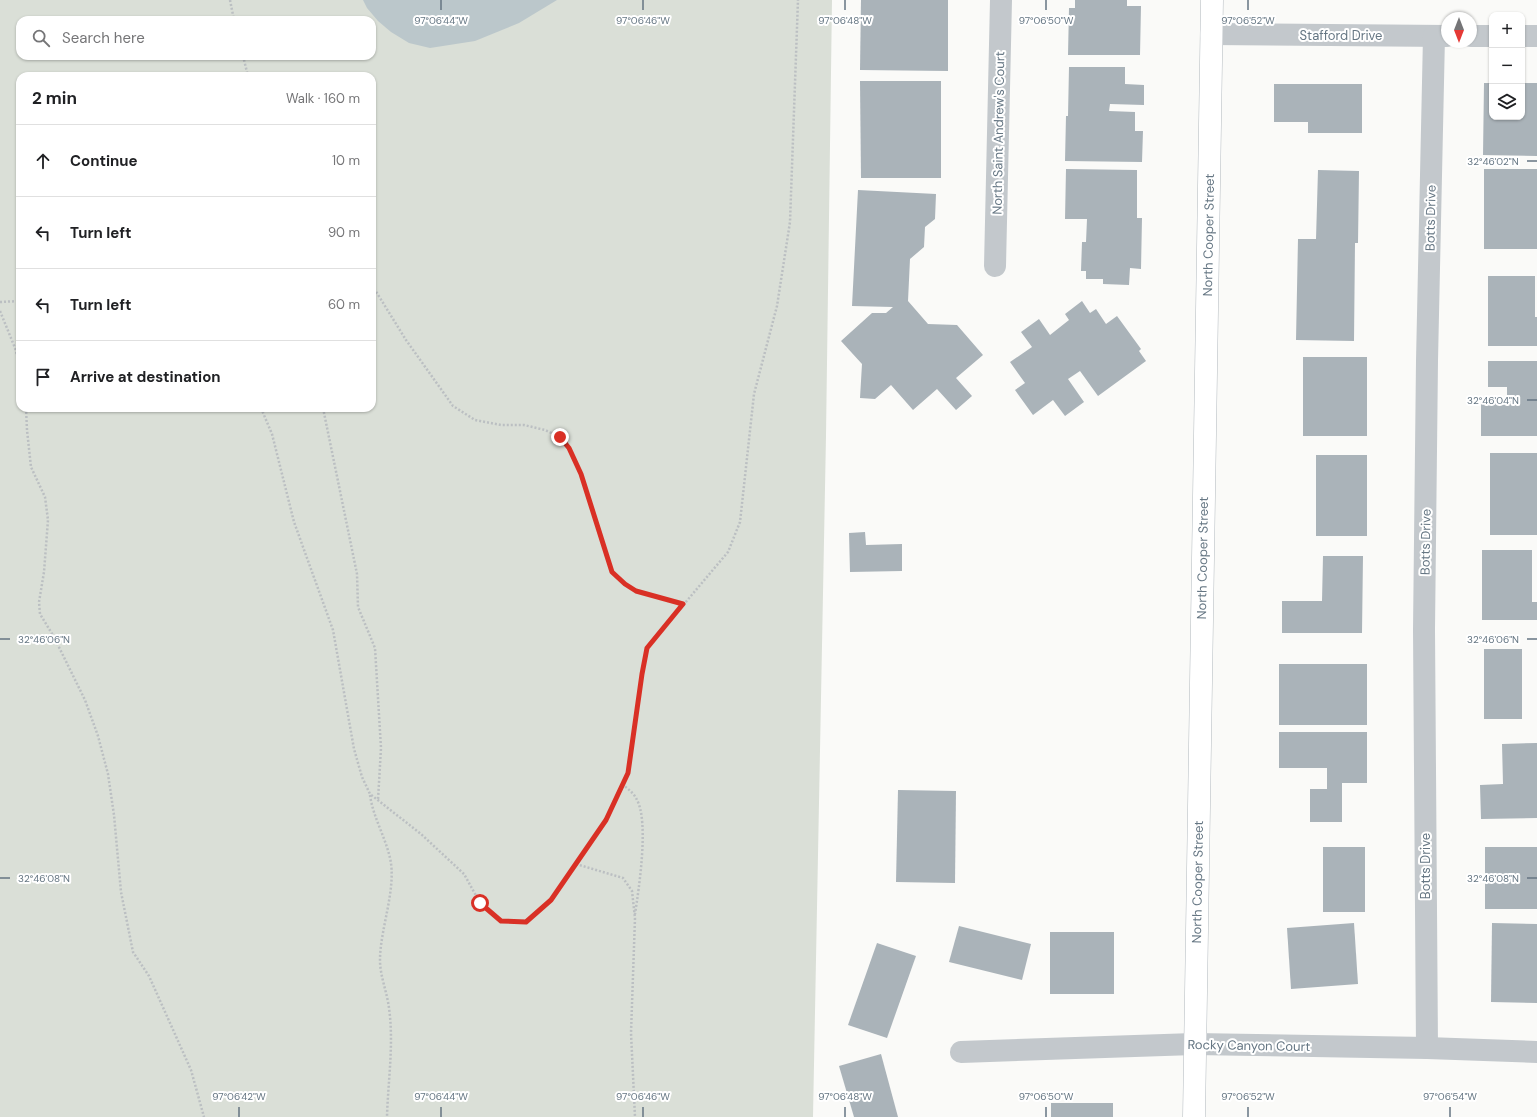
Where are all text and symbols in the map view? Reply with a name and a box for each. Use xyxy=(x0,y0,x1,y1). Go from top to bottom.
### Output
north arrow xyxy=(1441,12,1477,48)
map controls xyxy=(1489,12,1525,120)
button: + xyxy=(1489,12,1525,48)
text: 97°06'44"W xyxy=(414,14,468,27)
text: 97°06'46"W xyxy=(616,14,670,27)
text: 97°06'48"W xyxy=(818,14,872,27)
text: 97°06'50"W xyxy=(1019,14,1074,27)
text: 97°06'52"W xyxy=(1221,14,1275,27)
search box xyxy=(16,16,376,60)
icon: search xyxy=(30,27,52,49)
street label: Stafford Drive xyxy=(1300,27,1382,44)
text: Search here xyxy=(62,28,145,48)
button: − xyxy=(1489,48,1525,84)
street label: North Saint Andrew's Court xyxy=(989,51,1008,215)
button: layers xyxy=(1489,84,1525,120)
text: 2 min xyxy=(32,87,77,109)
text: Walk · 160 m xyxy=(286,90,360,107)
icon: ahead xyxy=(32,150,54,172)
text: Continue xyxy=(70,151,138,171)
text: 10 m xyxy=(332,152,360,169)
text: 32°46'02"N xyxy=(1467,155,1519,168)
street label: North Cooper Street xyxy=(1199,173,1218,297)
street label: Botts Drive xyxy=(1421,185,1440,251)
icon: left xyxy=(32,222,54,244)
text: Turn left xyxy=(70,223,131,243)
text: 90 m xyxy=(328,224,360,241)
icon: left xyxy=(32,294,54,316)
text: Turn left xyxy=(70,295,131,315)
text: 60 m xyxy=(328,296,360,313)
icon: arrive xyxy=(32,366,54,388)
text: Arrive at destination xyxy=(70,367,221,387)
text: 32°46'04"N xyxy=(1467,394,1519,407)
route end xyxy=(551,428,569,446)
street label: North Cooper Street xyxy=(1193,496,1212,620)
street label: Botts Drive xyxy=(1416,509,1435,575)
text: 32°46'06"N xyxy=(18,633,70,646)
text: 32°46'06"N xyxy=(1467,633,1519,646)
street label: North Cooper Street xyxy=(1188,820,1207,944)
street label: Botts Drive xyxy=(1417,833,1434,899)
text: 32°46'08"N xyxy=(18,872,70,885)
text: 32°46'08"N xyxy=(1467,872,1519,885)
route start xyxy=(471,894,489,912)
street label: Rocky Canyon Court xyxy=(1187,1036,1311,1055)
text: 97°06'42"W xyxy=(212,1090,266,1103)
text: 97°06'44"W xyxy=(414,1090,468,1103)
text: 97°06'46"W xyxy=(616,1090,670,1103)
text: 97°06'48"W xyxy=(818,1090,872,1103)
text: 97°06'50"W xyxy=(1019,1090,1074,1103)
text: 97°06'52"W xyxy=(1221,1090,1275,1103)
text: 97°06'54"W xyxy=(1423,1090,1477,1103)

